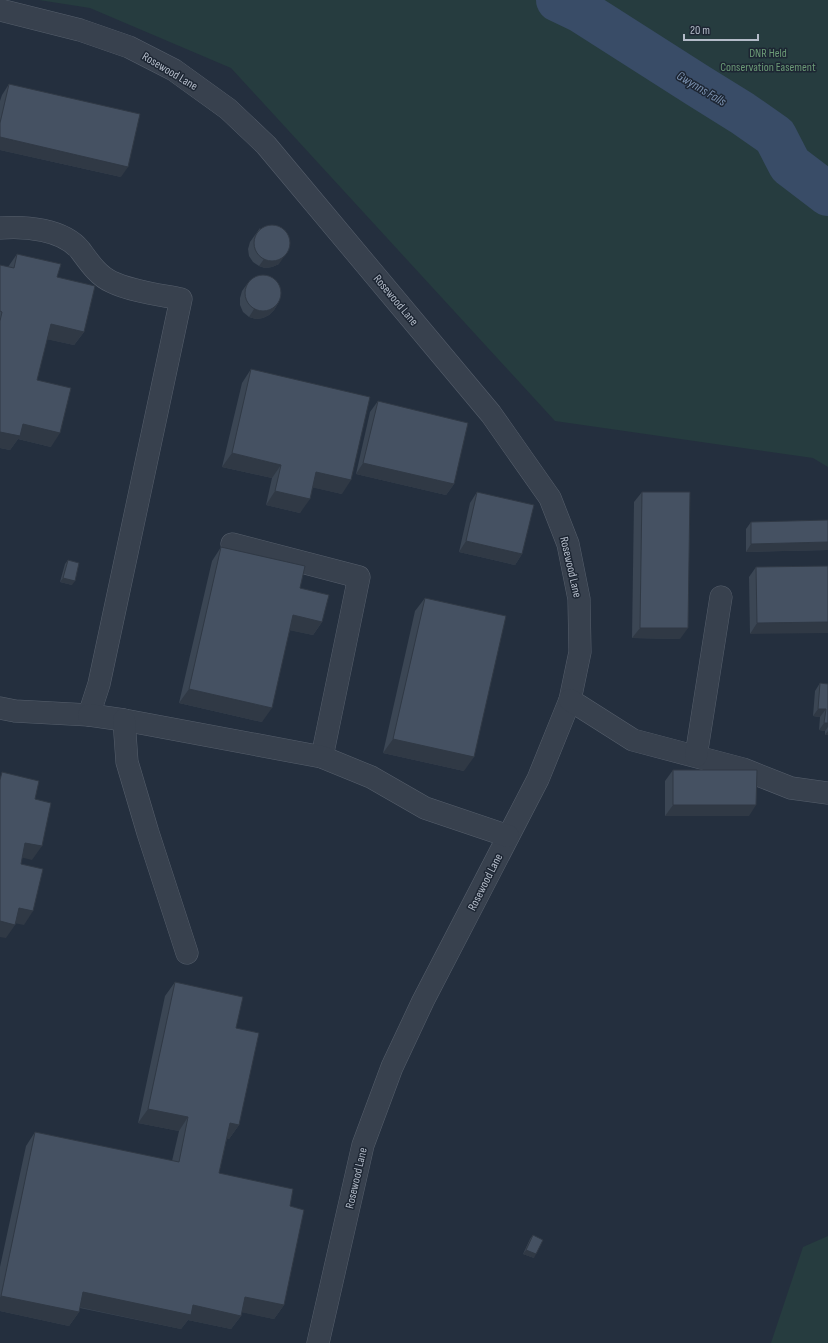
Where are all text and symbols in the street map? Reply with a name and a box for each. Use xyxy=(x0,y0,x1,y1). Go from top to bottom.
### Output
scale bar xyxy=(684,16,758,42)
text: 20 m xyxy=(690,23,710,38)
park label: DNR Held Conservation Easement xyxy=(720,46,816,75)
street label: Rosewood Lane xyxy=(139,49,200,94)
water label: Gwynns Falls xyxy=(674,68,730,110)
street label: Rosewood Lane xyxy=(370,272,421,329)
street label: Rosewood Lane xyxy=(556,535,585,599)
street label: Rosewood Lane xyxy=(465,851,506,913)
street label: Rosewood Lane xyxy=(342,1146,371,1210)

